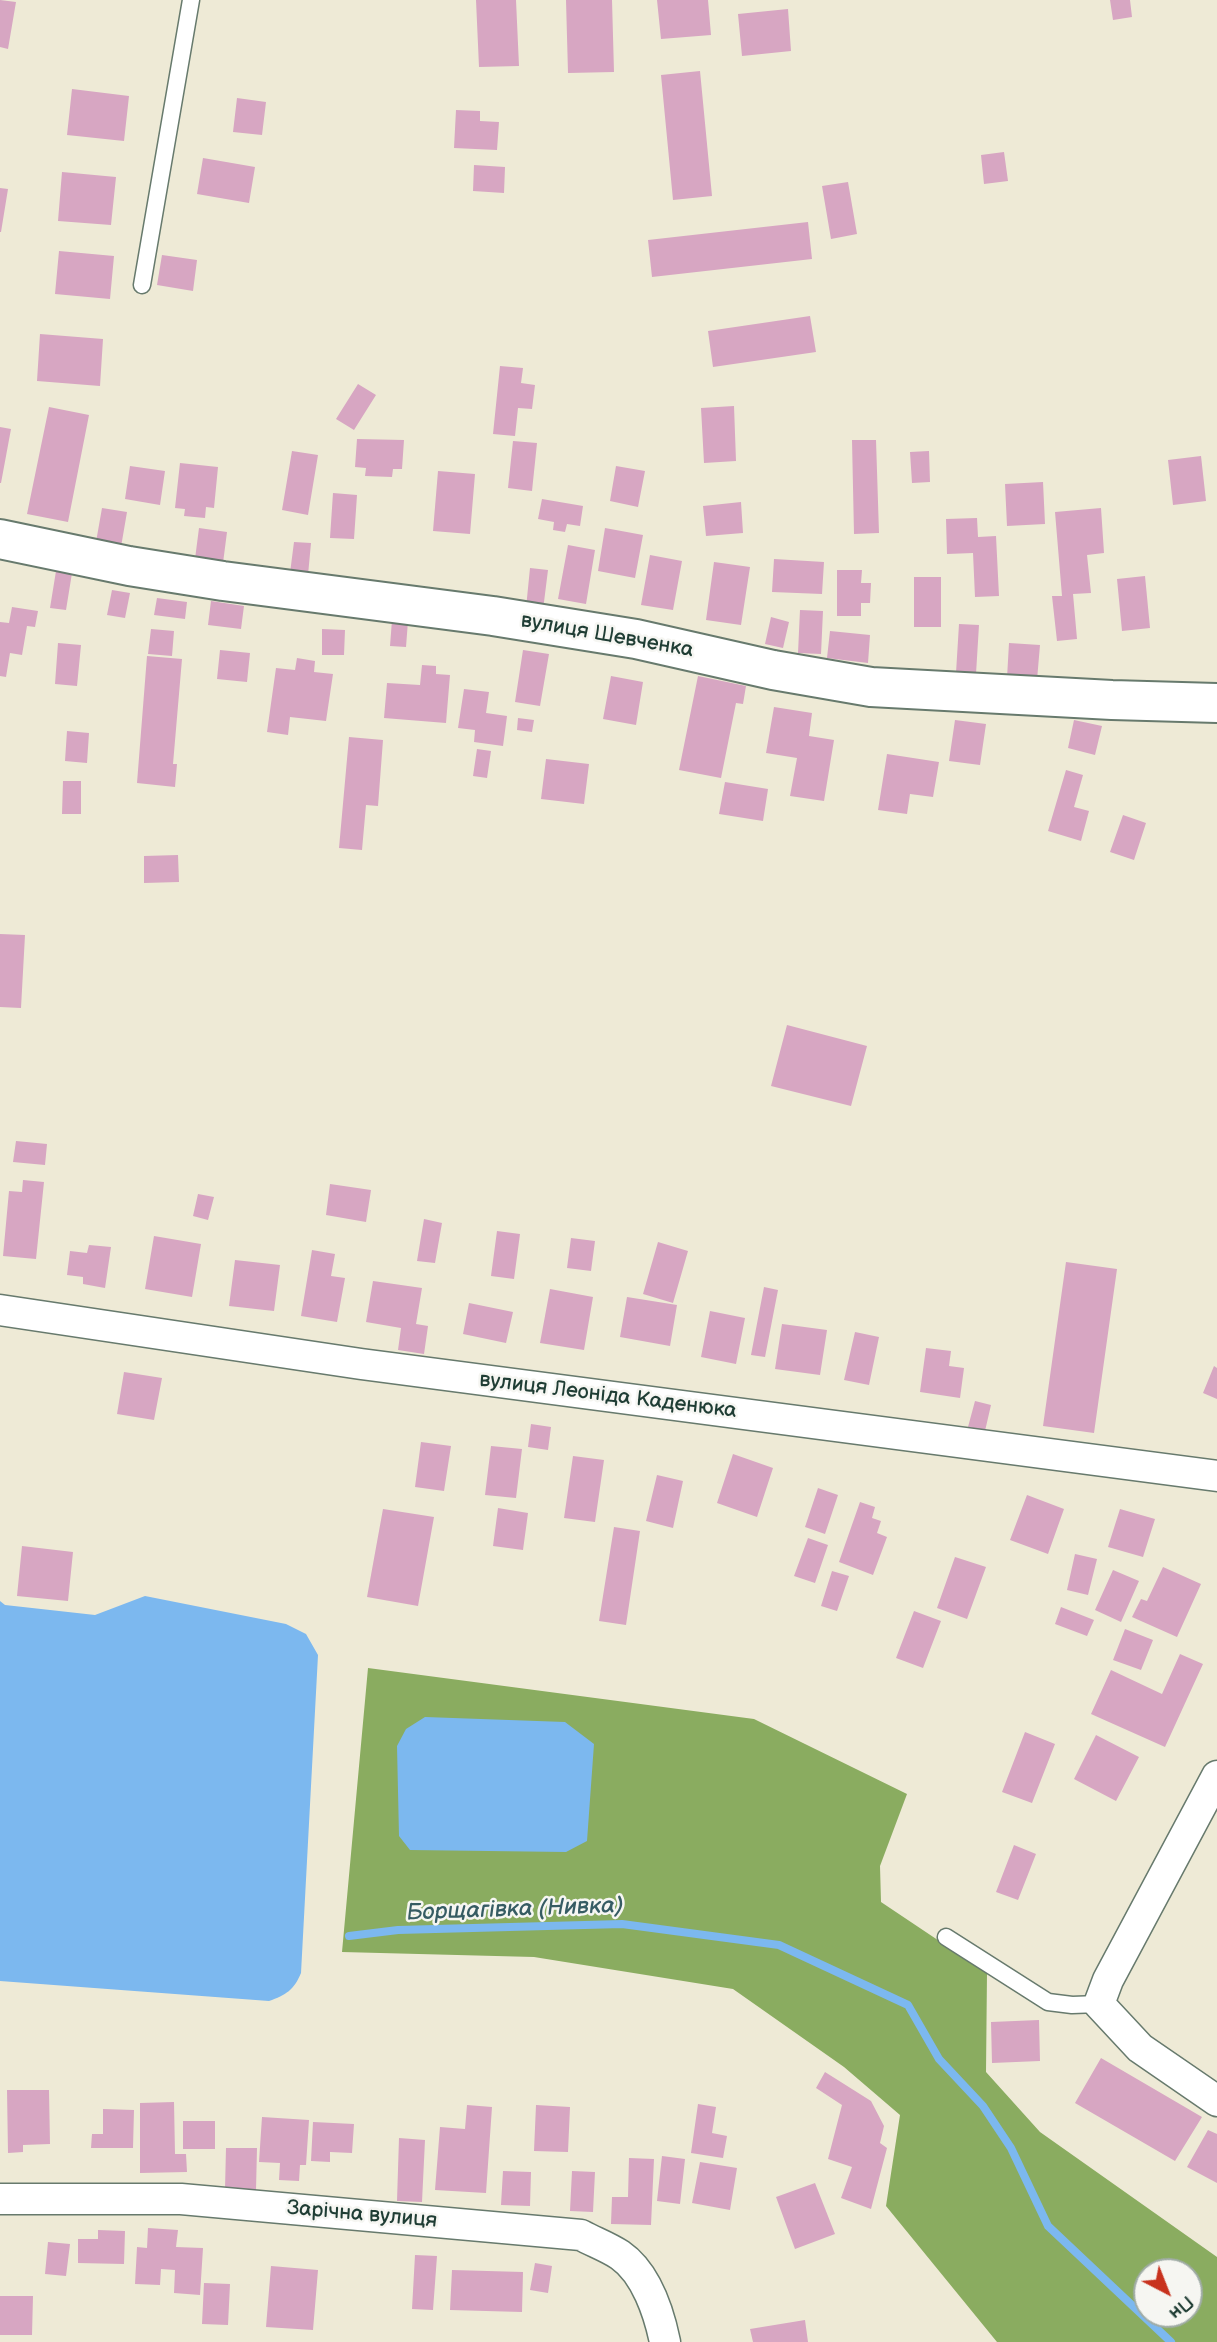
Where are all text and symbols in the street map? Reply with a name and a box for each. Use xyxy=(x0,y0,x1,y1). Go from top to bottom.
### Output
street label: вулиця Шевченка xyxy=(519,608,695,664)
street label: вулиця Леоніда Каденюка xyxy=(478,1368,738,1424)
water label: Борщагівка (Нивка) xyxy=(406,1892,624,1928)
street label: Зарічна вулиця xyxy=(286,2196,438,2234)
north arrow xyxy=(1133,2258,1203,2328)
text: Пн xyxy=(1164,2290,1198,2325)

